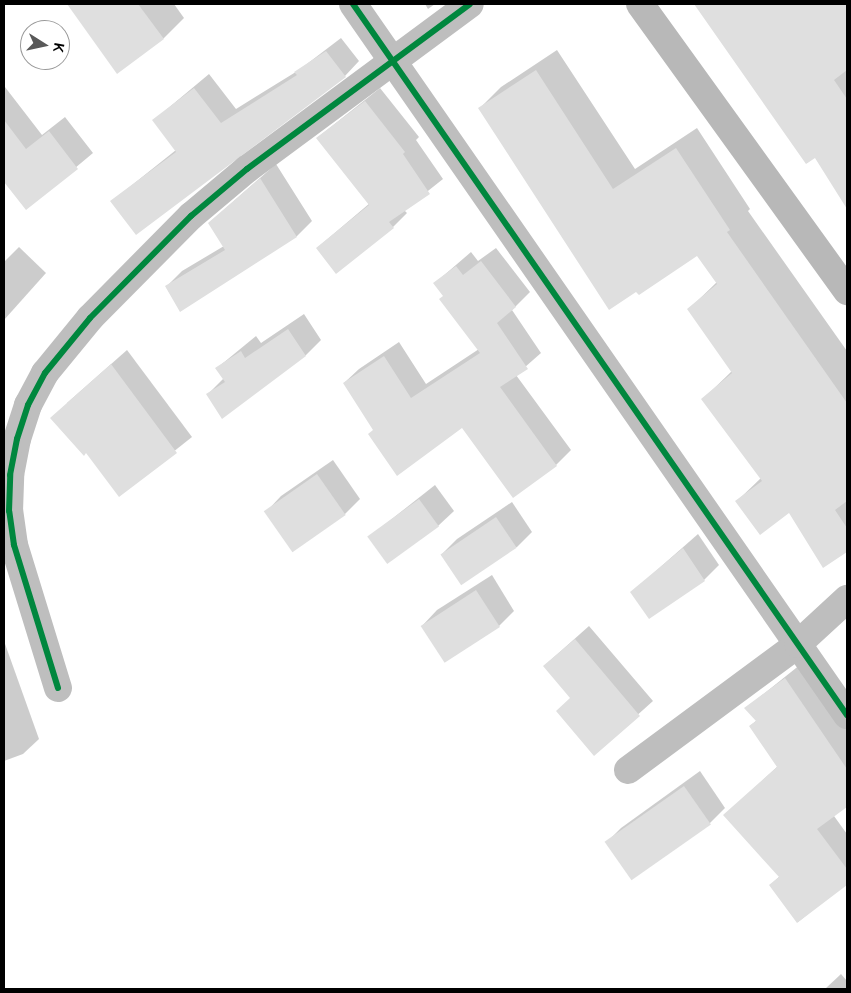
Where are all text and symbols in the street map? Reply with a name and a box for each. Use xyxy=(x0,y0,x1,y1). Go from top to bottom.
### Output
north arrow xyxy=(20,20,70,70)
text: K xyxy=(50,41,67,53)

